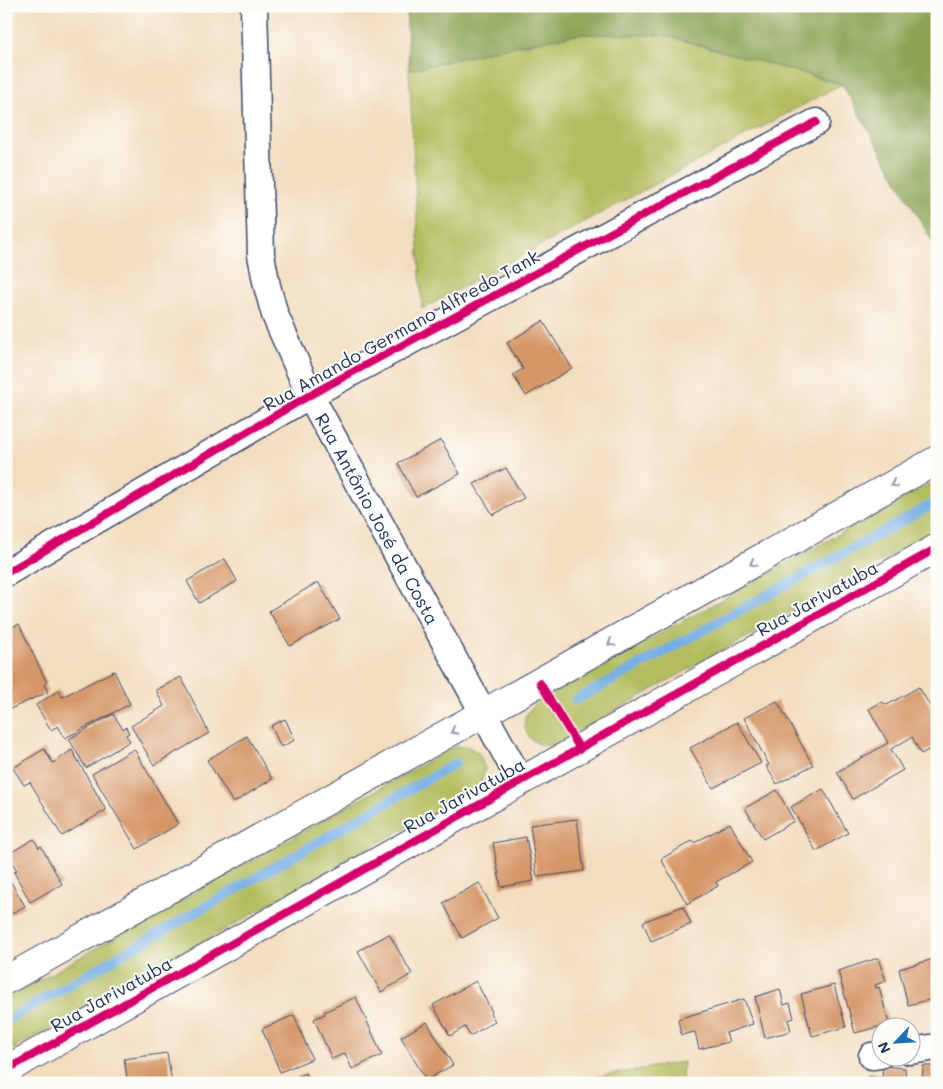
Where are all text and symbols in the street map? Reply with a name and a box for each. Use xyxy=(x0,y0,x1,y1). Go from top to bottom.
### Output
street label: Rua Amando Germano Alfredo Tank xyxy=(259,244,543,416)
street label: Rua Antônio José da Costa xyxy=(310,409,445,629)
one-way arrow xyxy=(891,478,900,488)
street label: Rua Jarivatuba xyxy=(752,555,882,641)
one-way arrow xyxy=(749,557,758,567)
one-way arrow xyxy=(607,637,616,647)
one-way arrow xyxy=(450,724,459,734)
street label: Rua Jarivatuba xyxy=(399,752,529,838)
street label: Rua Jarivatuba xyxy=(46,951,176,1037)
north arrow xyxy=(870,1016,920,1066)
text: N xyxy=(873,1039,895,1057)

